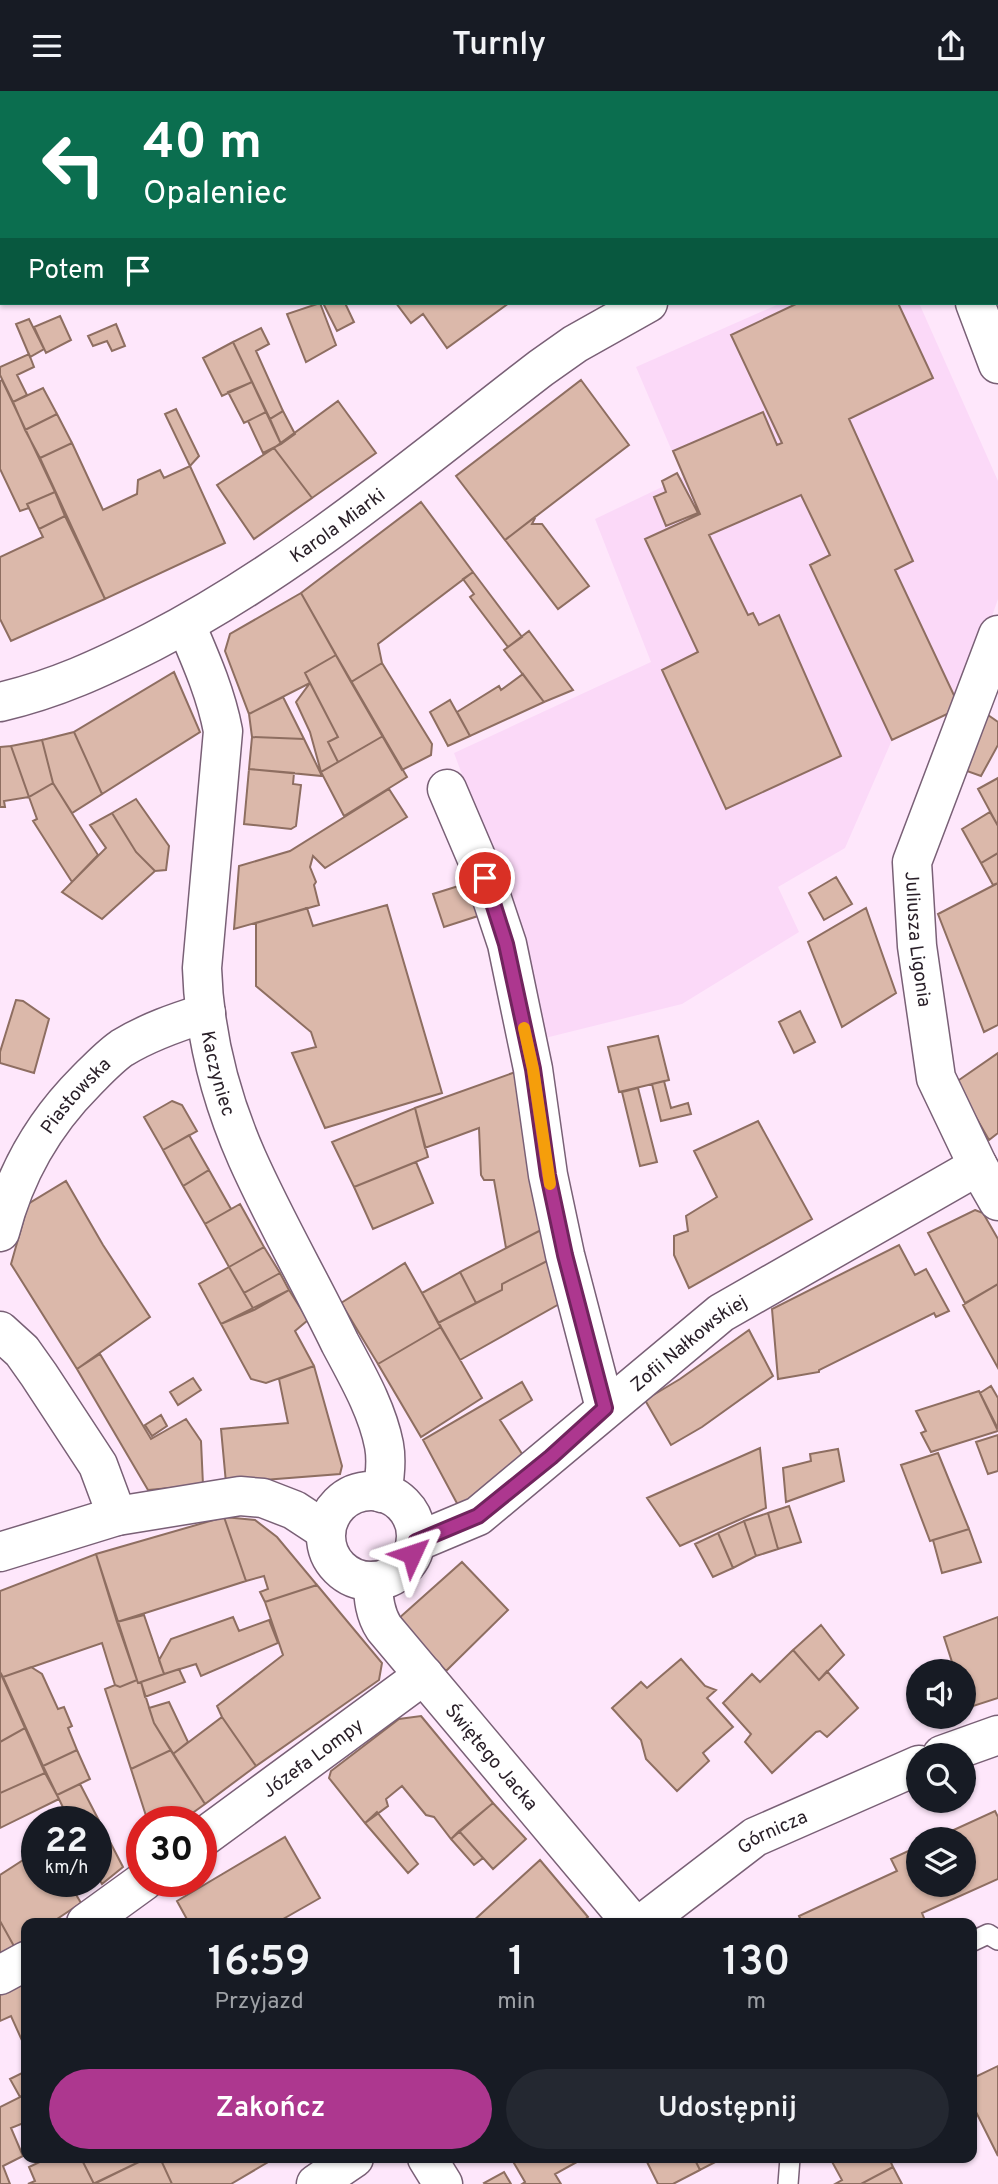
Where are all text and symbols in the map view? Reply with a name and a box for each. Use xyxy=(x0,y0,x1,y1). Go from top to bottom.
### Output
text: Turnly xyxy=(452,26,546,66)
icon: menu xyxy=(28,27,66,65)
icon: share xyxy=(932,27,970,65)
text: 40 m xyxy=(143,114,262,176)
icon: left xyxy=(28,119,119,210)
text: Opaleniec xyxy=(143,175,288,215)
icon: arrive xyxy=(119,252,157,290)
text: Potem xyxy=(28,255,105,288)
street label: Karola Miarki xyxy=(286,484,391,569)
pin xyxy=(455,848,515,908)
icon: arrive xyxy=(466,859,504,897)
street label: Juliusza Ligonia xyxy=(899,870,936,1009)
street label: Kaczyniec xyxy=(195,1029,240,1119)
street label: Piastowska xyxy=(36,1053,117,1139)
street label: Zofii Nałkowskiej xyxy=(626,1291,752,1398)
position arrow xyxy=(375,1517,449,1591)
map controls xyxy=(906,1659,976,1897)
button: sound xyxy=(906,1659,976,1729)
street label: Świętego Jacka xyxy=(439,1699,542,1816)
street label: Józefa Lompy xyxy=(258,1714,368,1804)
button: search xyxy=(906,1743,976,1813)
speed limit sign: 30 xyxy=(126,1806,217,1897)
street label: Górnicza xyxy=(733,1806,811,1860)
text: 22 xyxy=(45,1820,88,1864)
button: layers xyxy=(906,1827,976,1897)
text: km/h xyxy=(45,1857,88,1880)
text: 16:59 xyxy=(208,1937,311,1990)
text: 1 xyxy=(508,1937,525,1990)
text: 130 xyxy=(722,1937,790,1990)
text: Przyjazd xyxy=(215,1988,304,2017)
text: min xyxy=(497,1988,535,2017)
text: m xyxy=(746,1988,766,2017)
button: Zakończ xyxy=(49,2069,492,2149)
button: Udostępnij xyxy=(506,2069,949,2149)

